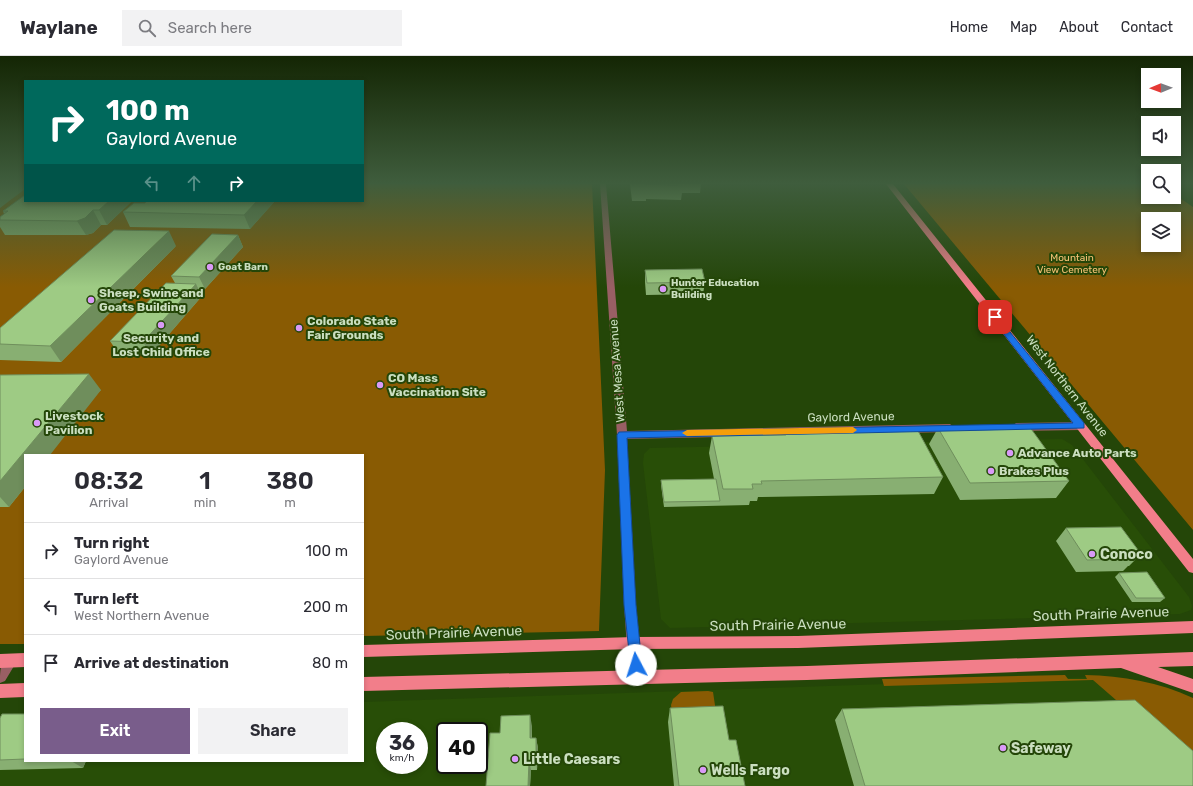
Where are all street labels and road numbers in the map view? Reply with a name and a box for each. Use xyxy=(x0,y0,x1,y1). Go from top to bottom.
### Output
street label: West Mesa Avenue xyxy=(606,319,628,423)
street label: West Northern Avenue xyxy=(1023,333,1111,440)
street label: Gaylord Avenue xyxy=(807,409,895,425)
street label: South Prairie Avenue xyxy=(1032,603,1170,625)
street label: South Prairie Avenue xyxy=(710,615,847,635)
street label: South Prairie Avenue xyxy=(385,622,523,644)

